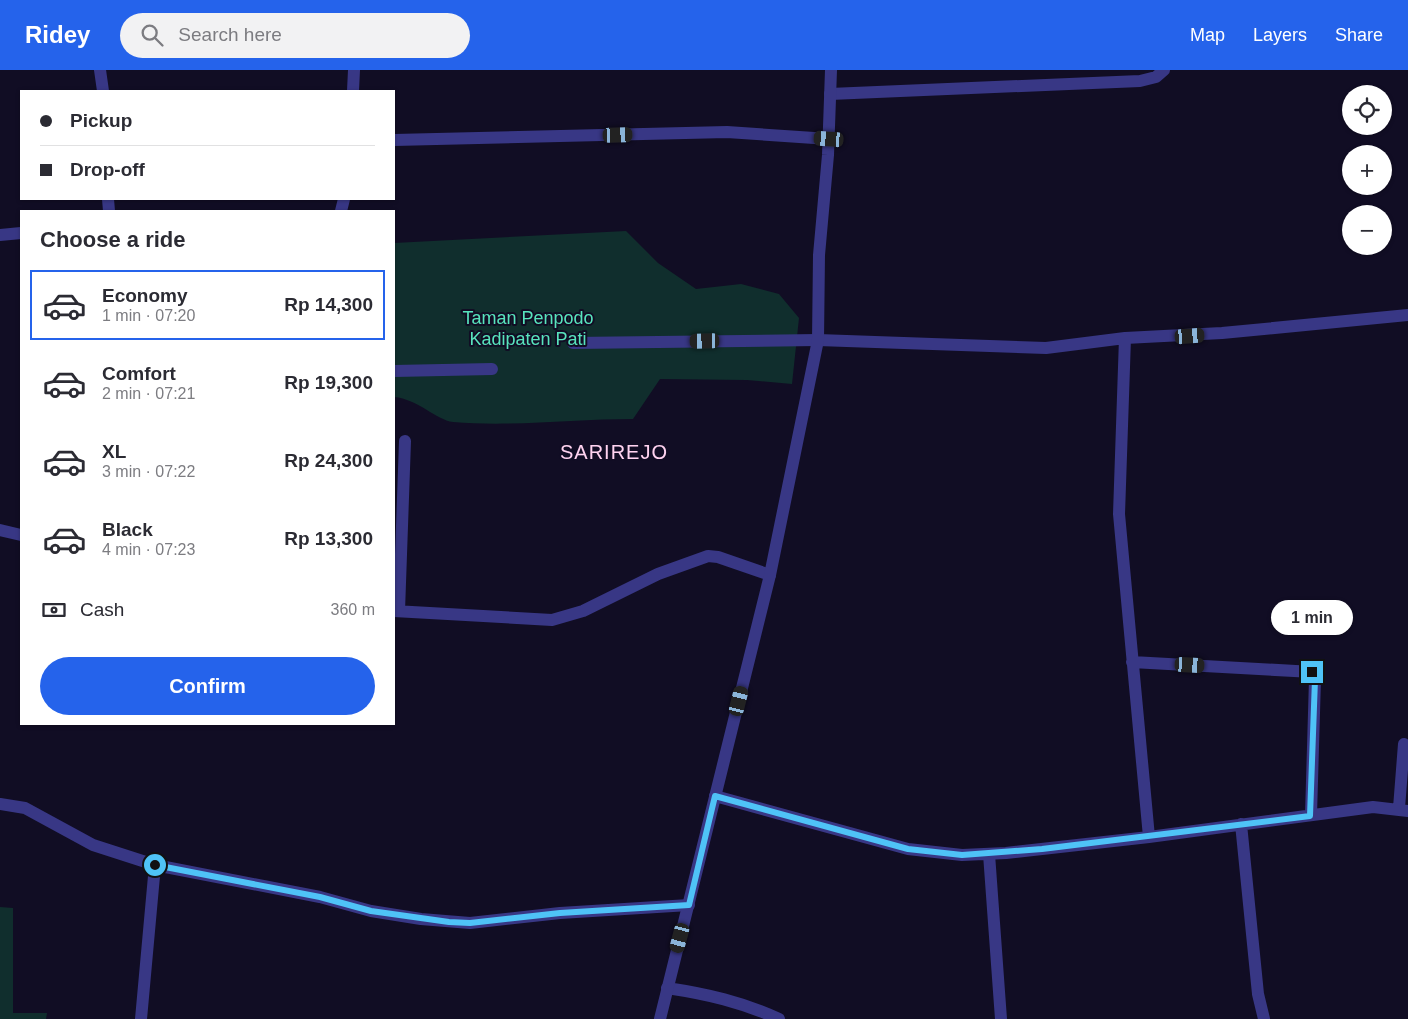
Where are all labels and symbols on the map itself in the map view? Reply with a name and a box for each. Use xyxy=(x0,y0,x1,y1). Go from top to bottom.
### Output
car xyxy=(602,127,633,143)
car xyxy=(813,130,844,148)
park label: Taman Penpodo Kadipaten Pati xyxy=(462,308,594,349)
car xyxy=(1174,327,1205,345)
car xyxy=(689,333,720,349)
district label: SARIREJO xyxy=(560,441,668,463)
callout: 1 min xyxy=(1271,600,1353,634)
car xyxy=(1174,657,1205,673)
route end xyxy=(1301,661,1323,683)
car xyxy=(728,685,749,717)
route start xyxy=(144,854,166,876)
car xyxy=(668,922,691,954)

